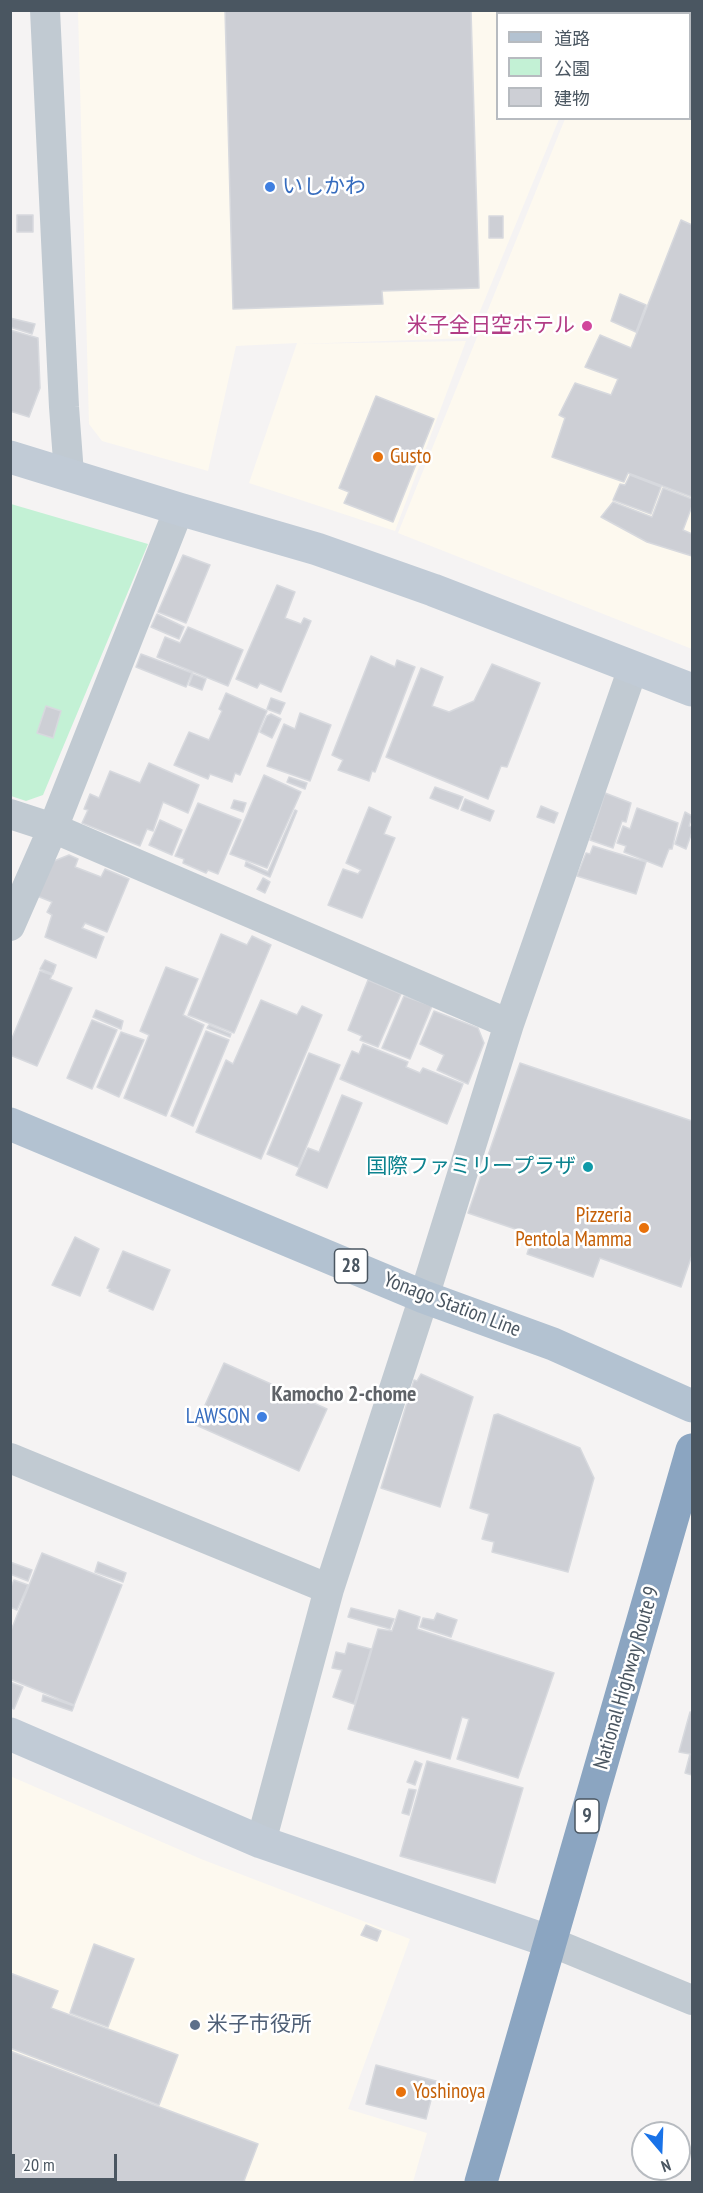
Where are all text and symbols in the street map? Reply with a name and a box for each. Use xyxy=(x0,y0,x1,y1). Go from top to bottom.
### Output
legend xyxy=(496,12,691,120)
text: 道路 xyxy=(554,27,590,50)
text: 公園 xyxy=(554,57,590,80)
text: 建物 xyxy=(554,87,590,110)
place label: いしかわ xyxy=(282,174,366,200)
marker: いしかわ xyxy=(263,180,277,194)
place label: 米子全日空ホテル xyxy=(407,313,575,339)
marker: 米子全日空ホテル xyxy=(580,319,594,333)
place label: Gusto xyxy=(390,444,431,470)
marker: Gusto xyxy=(371,450,385,464)
place label: 国際ファミリープラザ xyxy=(366,1154,576,1180)
marker: 国際ファミリープラザ xyxy=(581,1160,595,1174)
place label: Pizzeria Pentola Mamma xyxy=(515,1203,632,1253)
marker: Pizzeria Pentola Mamma xyxy=(637,1221,651,1235)
road number: 28 xyxy=(334,1249,368,1283)
street label: Yonago Station Line xyxy=(380,1267,524,1343)
district label: Kamocho 2-chome xyxy=(272,1382,416,1408)
place label: LAWSON xyxy=(186,1404,250,1430)
marker: LAWSON xyxy=(255,1410,269,1424)
street label: National Highway Route 9 xyxy=(589,1584,665,1772)
road number: 9 xyxy=(575,1799,599,1833)
place label: 米子市役所 xyxy=(207,2012,312,2038)
marker: 米子市役所 xyxy=(188,2018,202,2032)
place label: Yoshinoya xyxy=(413,2079,485,2105)
marker: Yoshinoya xyxy=(394,2085,408,2099)
north arrow xyxy=(631,2121,691,2181)
scale bar xyxy=(15,2142,120,2180)
text: 20 m xyxy=(23,2153,55,2176)
text: N xyxy=(659,2155,674,2177)

